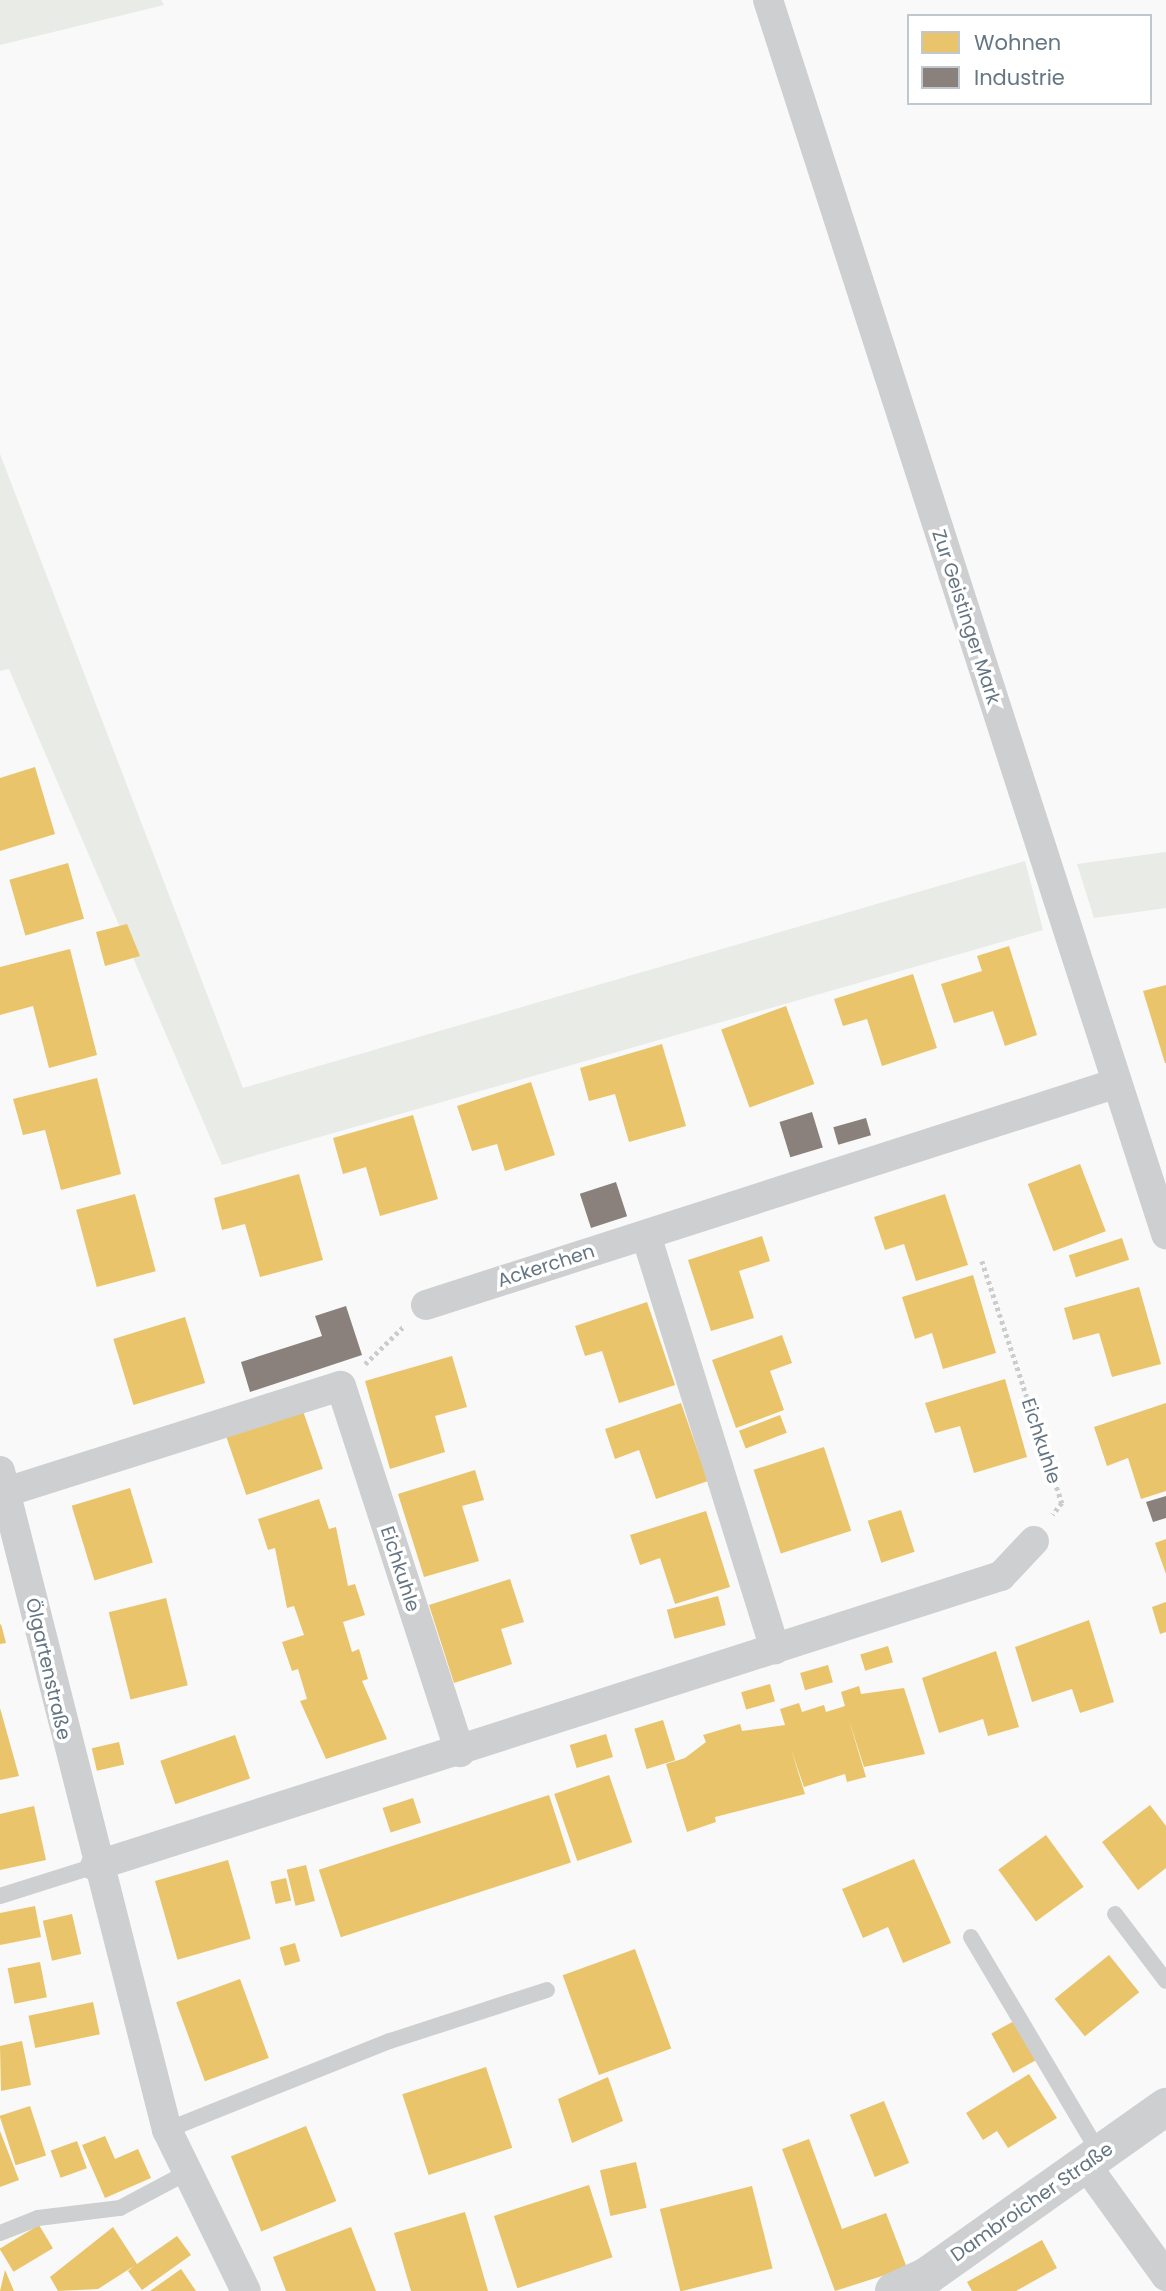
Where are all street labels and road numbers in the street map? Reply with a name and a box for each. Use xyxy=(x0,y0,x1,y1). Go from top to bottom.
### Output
street label: Zur Geistinger Mark xyxy=(927,527,1005,707)
street label: Ackerchen xyxy=(495,1240,597,1292)
street label: Eichkuhle xyxy=(1016,1395,1066,1487)
street label: Eichkuhle xyxy=(375,1523,425,1615)
street label: Ölgartenstraße xyxy=(21,1596,75,1742)
street label: Dambroicher Straße xyxy=(946,2137,1118,2267)

